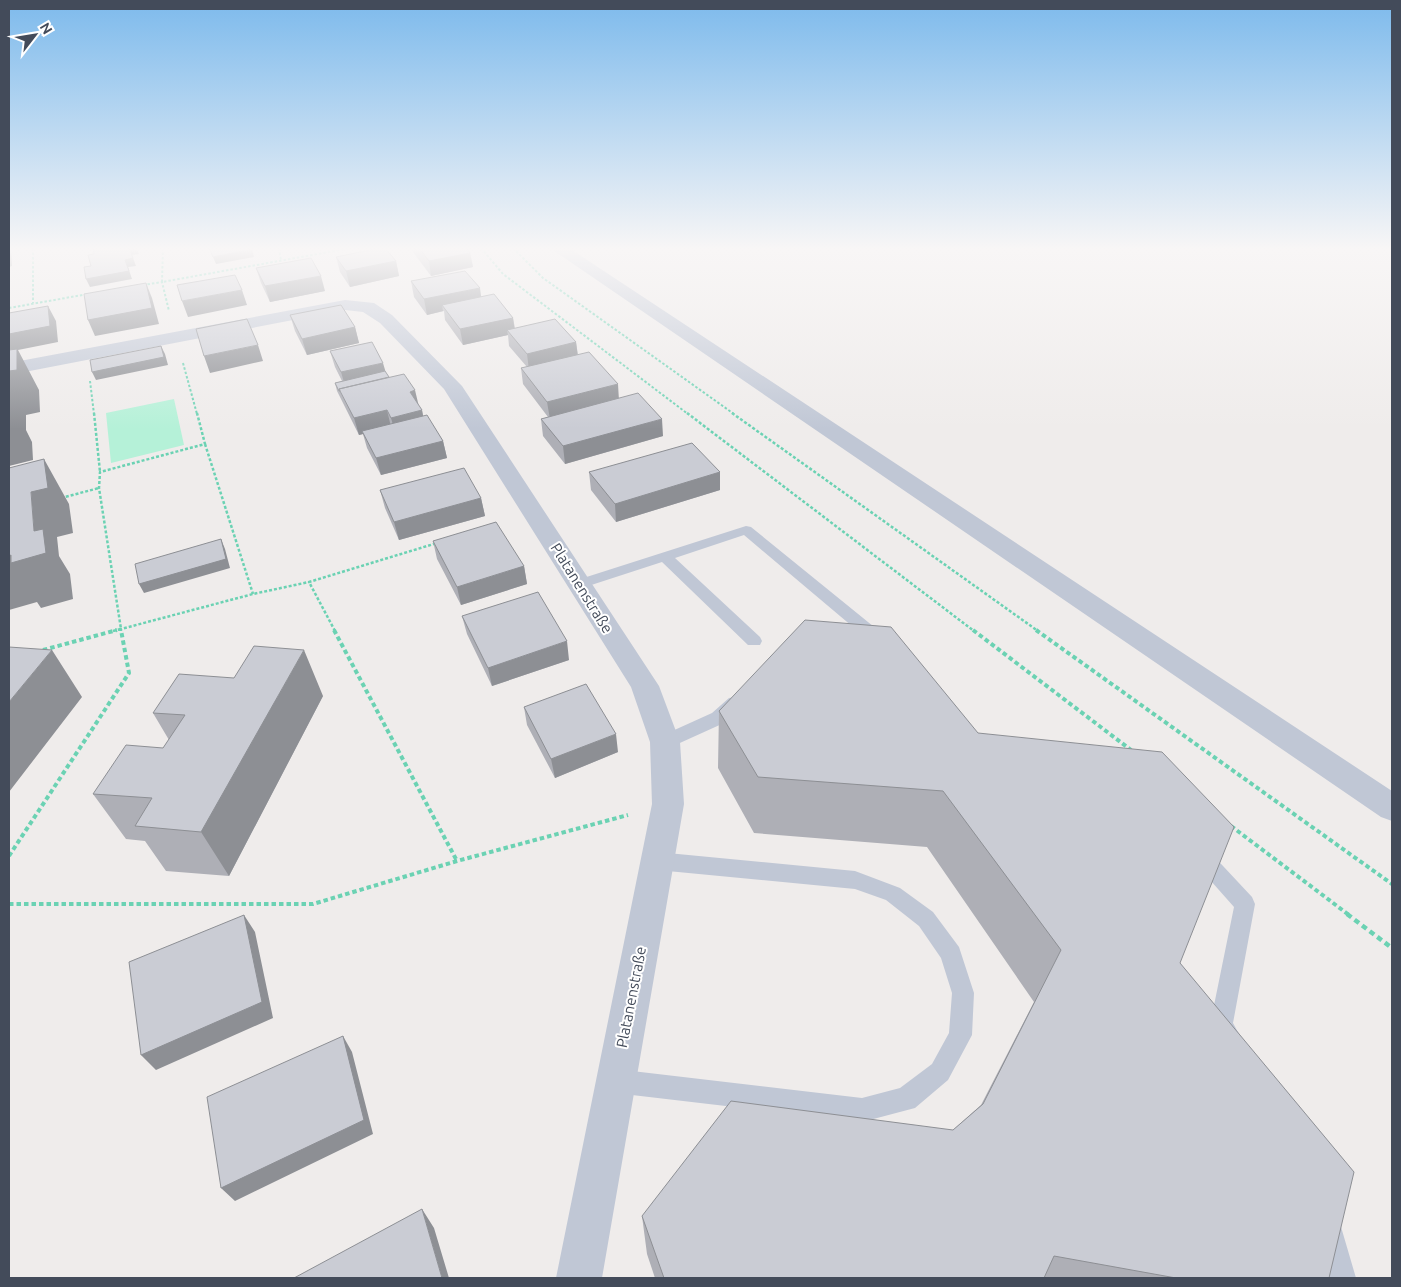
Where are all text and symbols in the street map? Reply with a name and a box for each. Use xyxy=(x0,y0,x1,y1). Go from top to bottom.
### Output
north arrow xyxy=(10,10,60,60)
text: N xyxy=(37,20,56,37)
street label: Platanenstraße xyxy=(548,540,616,636)
street label: Platanenstraße xyxy=(613,945,649,1049)

